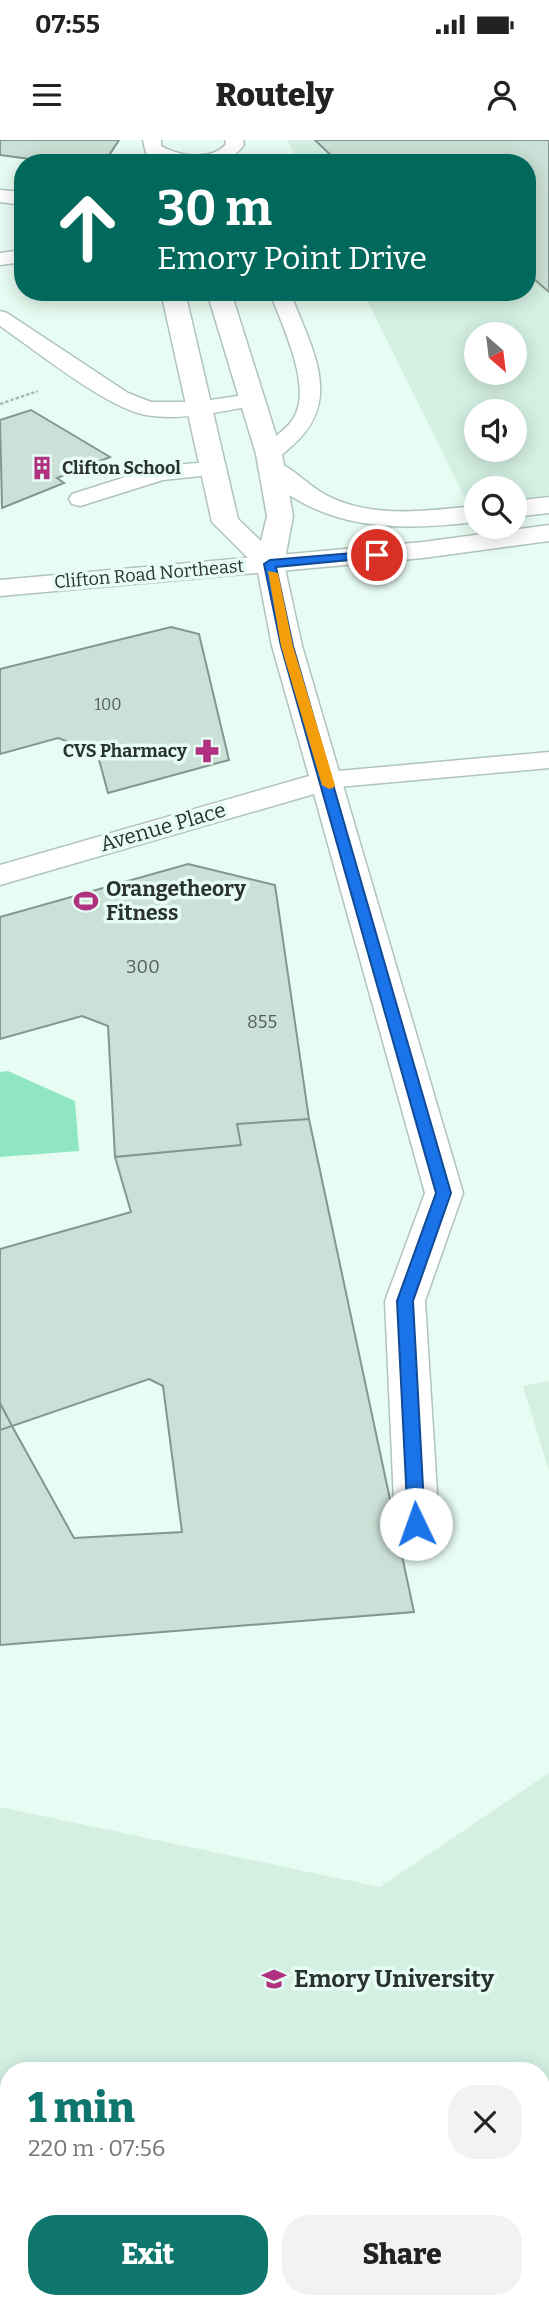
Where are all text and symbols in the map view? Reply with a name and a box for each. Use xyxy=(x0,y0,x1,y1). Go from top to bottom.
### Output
text: 07:55 xyxy=(35,9,100,40)
icon: menu xyxy=(28,76,66,114)
text: Routely xyxy=(215,76,334,114)
icon: person xyxy=(483,76,521,114)
text: 30 m xyxy=(157,179,272,238)
icon: ahead xyxy=(42,182,133,273)
text: Emory Point Drive xyxy=(157,239,427,277)
north arrow xyxy=(464,322,527,385)
map controls xyxy=(464,322,527,539)
button: sound xyxy=(464,399,527,462)
building icon: Clifton School xyxy=(28,454,56,482)
place label: Clifton School xyxy=(62,457,181,479)
button: search xyxy=(464,476,527,539)
pin xyxy=(347,525,407,585)
icon: arrive xyxy=(358,536,396,574)
street label: Clifton Road Northeast xyxy=(53,555,245,593)
house number: 100 xyxy=(94,695,122,714)
pharmacy icon: CVS Pharmacy xyxy=(193,737,221,765)
place label: CVS Pharmacy xyxy=(63,740,188,762)
street label: Avenue Place xyxy=(97,797,229,857)
place label: Orangetheory Fitness xyxy=(106,876,246,926)
sports icon: Orangetheory Fitness xyxy=(72,887,100,915)
house number: 300 xyxy=(126,956,160,978)
house number: 855 xyxy=(247,1011,277,1033)
position arrow xyxy=(379,1487,453,1561)
school or university icon: Emory University xyxy=(260,1965,288,1993)
place label: Emory University xyxy=(294,1965,495,1993)
text: 1 min xyxy=(28,2083,135,2133)
button: close xyxy=(448,2085,522,2159)
text: 220 m · 07:56 xyxy=(28,2134,165,2162)
button: Exit xyxy=(28,2215,268,2295)
button: Share xyxy=(282,2215,522,2295)

